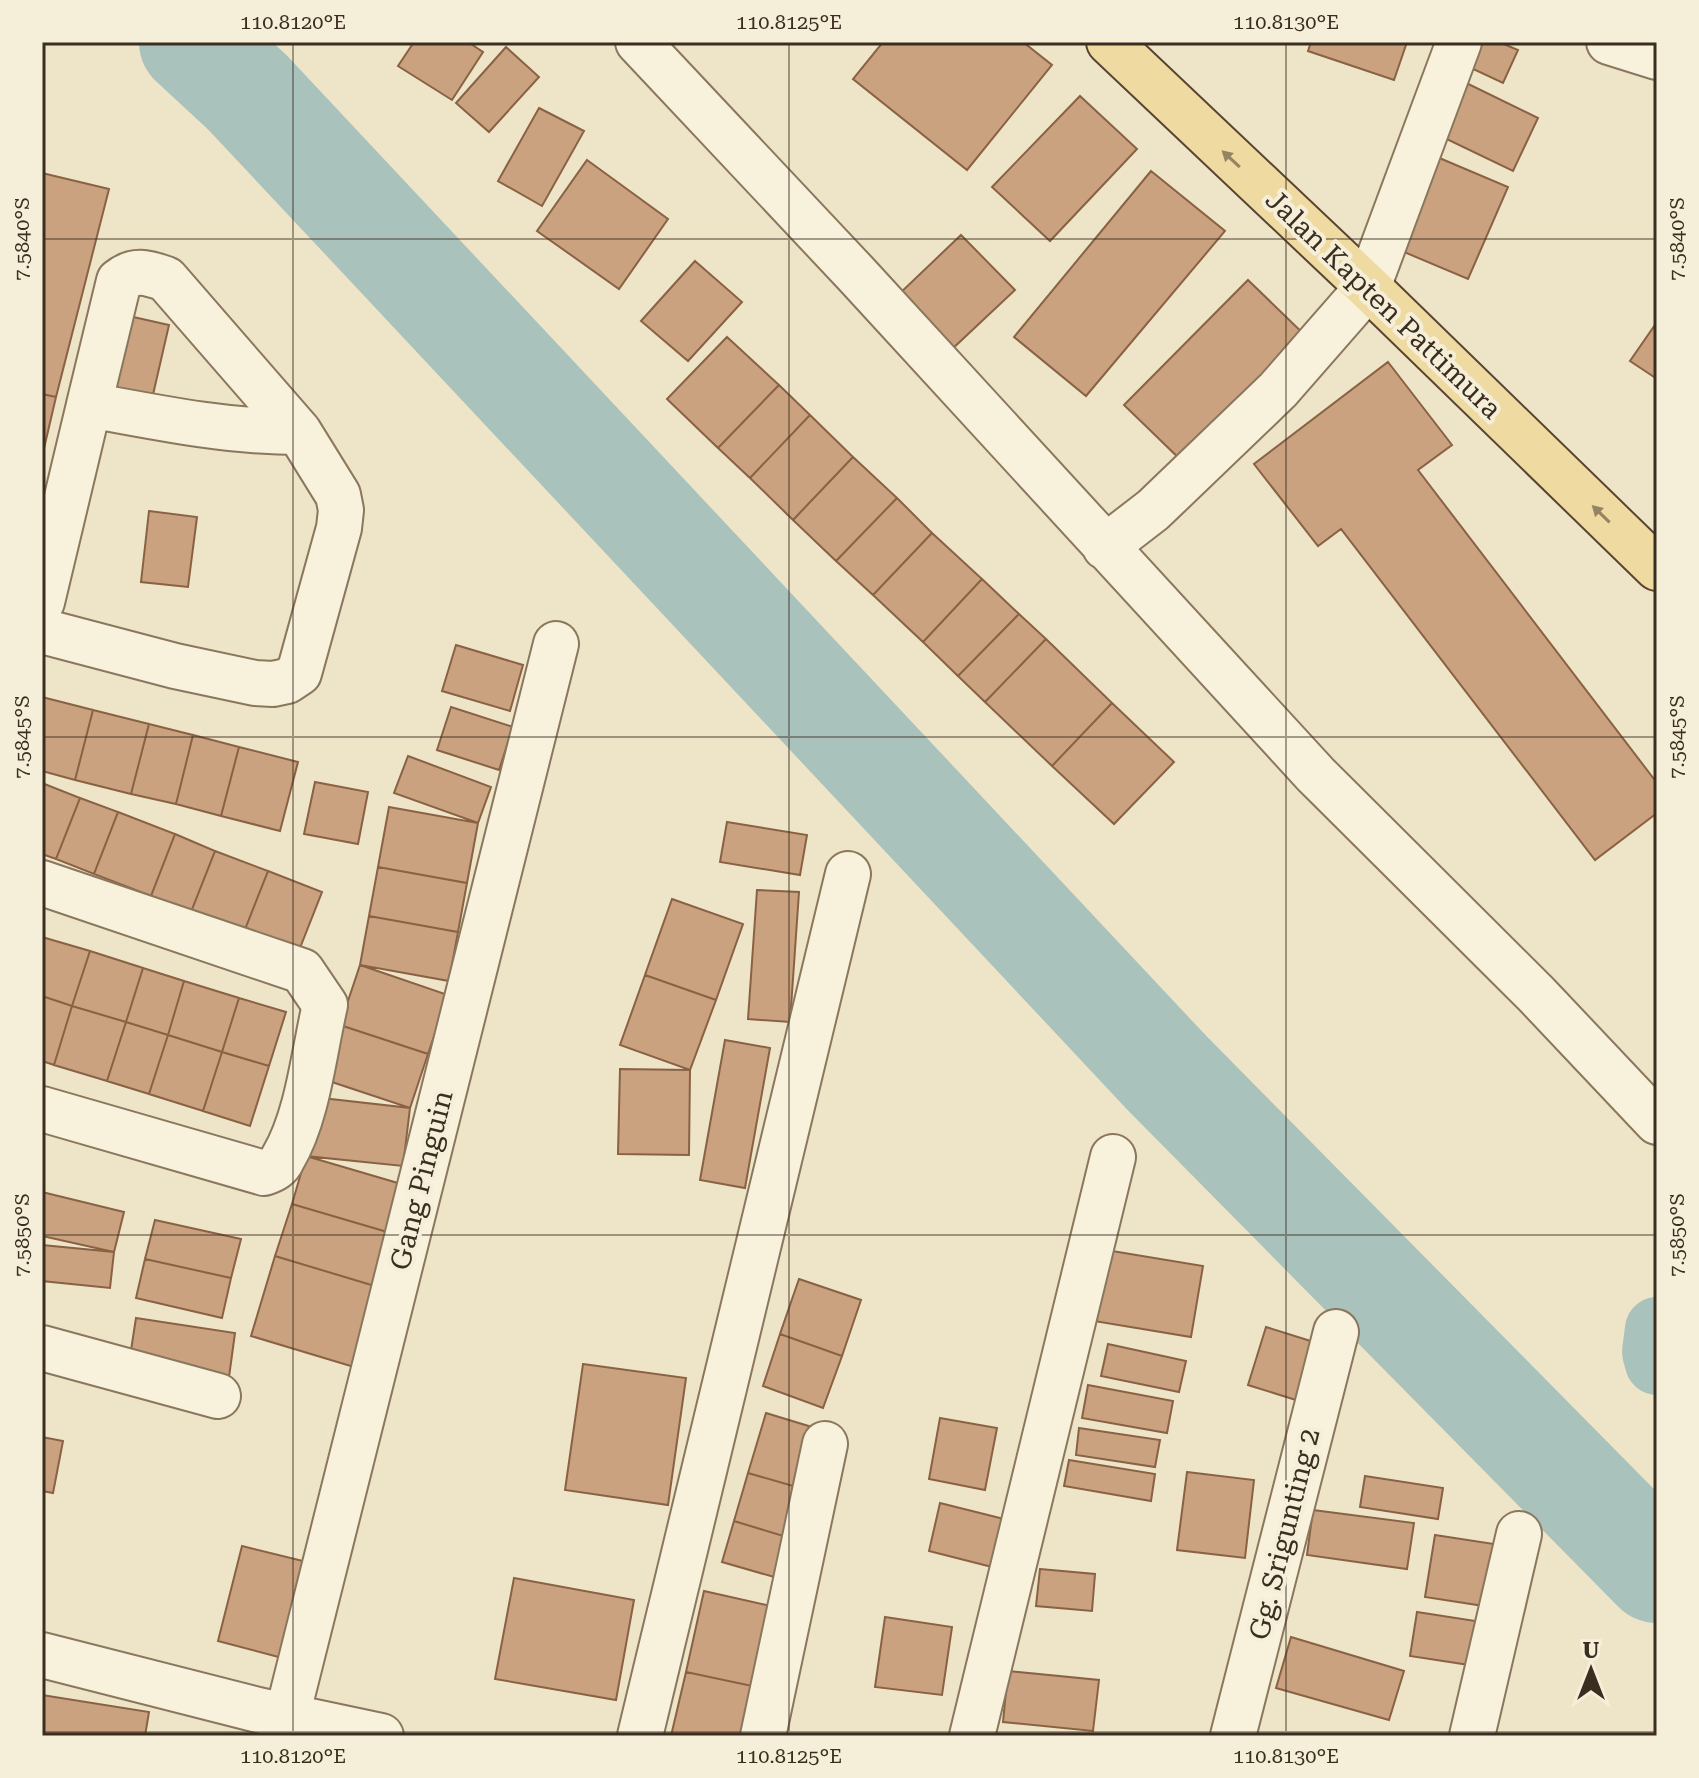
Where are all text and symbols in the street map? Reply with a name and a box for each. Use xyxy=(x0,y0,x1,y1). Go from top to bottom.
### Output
text: 110.8120°E xyxy=(240,10,346,34)
text: 110.8125°E xyxy=(736,10,842,34)
text: 110.8130°E xyxy=(1233,10,1339,34)
one-way arrow xyxy=(1222,151,1241,169)
street label: Jalan Kapten Pattimura xyxy=(1259,183,1508,426)
text: 7.5840°S xyxy=(10,197,34,281)
text: 7.5840°S xyxy=(1665,197,1689,281)
one-way arrow xyxy=(1592,505,1611,523)
text: 7.5845°S xyxy=(10,695,34,779)
text: 7.5845°S xyxy=(1665,695,1689,779)
street label: Gang Pinguin xyxy=(383,1087,460,1273)
text: 7.5850°S xyxy=(10,1193,34,1277)
text: 7.5850°S xyxy=(1665,1193,1689,1277)
street label: Gg. Srigunting 2 xyxy=(1242,1425,1327,1643)
north arrow xyxy=(1551,1630,1631,1710)
text: U xyxy=(1583,1638,1600,1663)
text: 110.8120°E xyxy=(240,1744,346,1768)
text: 110.8125°E xyxy=(736,1744,842,1768)
text: 110.8130°E xyxy=(1233,1744,1339,1768)

